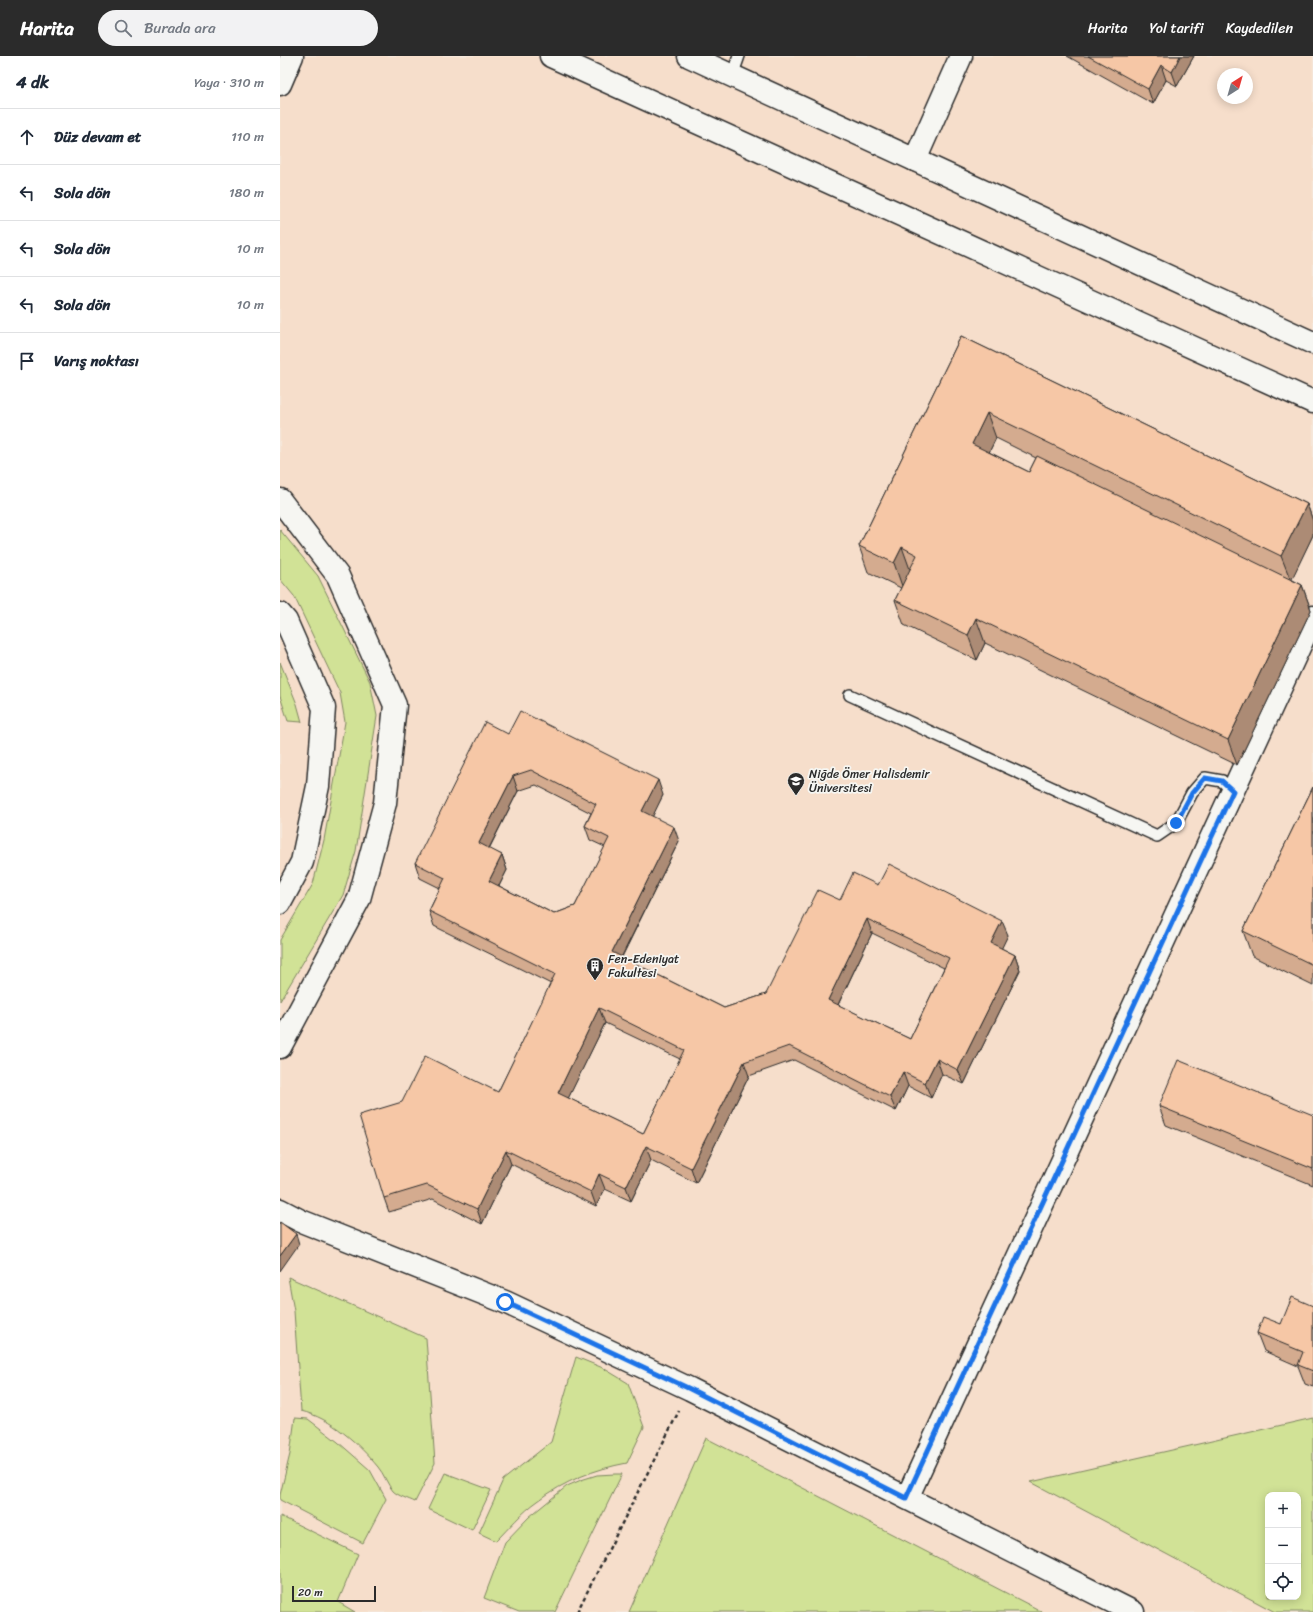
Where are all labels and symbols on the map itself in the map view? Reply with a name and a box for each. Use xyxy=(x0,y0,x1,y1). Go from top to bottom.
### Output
north arrow xyxy=(1217,68,1253,104)
place label: Niğde Ömer Halisdemir Üniversitesi xyxy=(809,763,931,799)
school or university icon: Niğde Ömer Halisdemir Üniversitesi xyxy=(786,771,806,796)
route end xyxy=(1167,814,1185,832)
place label: Fen-Edeniyat Fakultesi xyxy=(608,948,679,984)
building icon: Fen-Edeniyat Fakultesi xyxy=(585,956,605,981)
route start xyxy=(496,1293,514,1311)
scale bar xyxy=(292,1584,376,1603)

